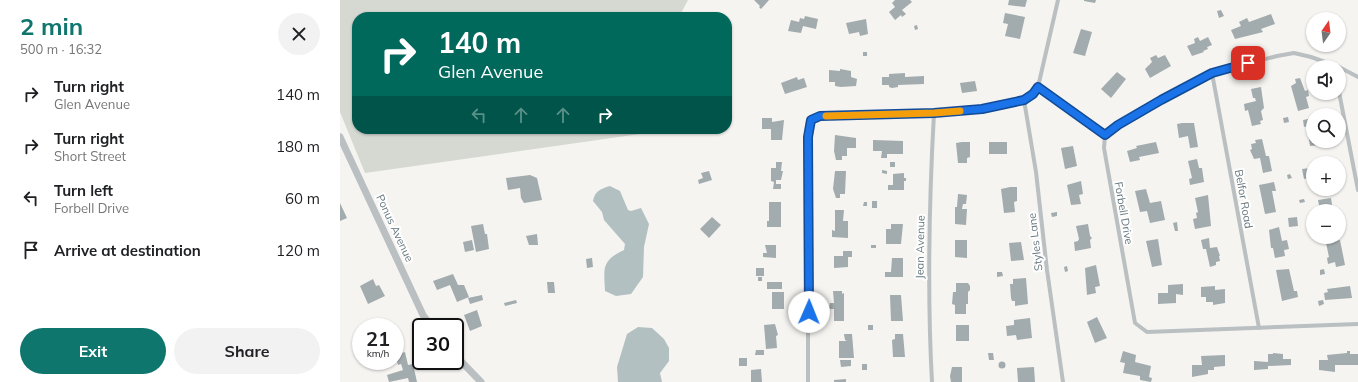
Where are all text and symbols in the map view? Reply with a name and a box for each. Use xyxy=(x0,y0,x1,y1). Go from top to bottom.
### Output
text: 2 min xyxy=(20,11,83,41)
north arrow xyxy=(1306,12,1346,52)
map controls xyxy=(1306,12,1346,244)
button: close xyxy=(278,13,320,55)
text: 140 m xyxy=(438,25,521,60)
icon: right xyxy=(372,28,424,80)
text: 500 m · 16:32 xyxy=(20,41,102,57)
pin xyxy=(1231,46,1265,80)
icon: arrive xyxy=(1237,52,1259,74)
text: Glen Avenue xyxy=(438,60,543,83)
button: sound xyxy=(1306,60,1346,100)
text: Turn right xyxy=(54,77,124,96)
icon: right xyxy=(20,83,42,105)
text: 140 m xyxy=(276,85,320,104)
text: Glen Avenue xyxy=(54,96,130,112)
icon: left xyxy=(468,104,490,126)
icon: ahead xyxy=(510,104,532,126)
icon: ahead xyxy=(552,104,574,126)
icon: right xyxy=(594,104,616,126)
button: search xyxy=(1306,108,1346,148)
text: Turn right xyxy=(54,129,124,148)
icon: right xyxy=(20,135,42,157)
text: 180 m xyxy=(276,137,320,156)
text: Short Street xyxy=(54,148,126,164)
button: + xyxy=(1306,156,1346,196)
street label: Belfor Road xyxy=(1232,168,1256,230)
text: Turn left xyxy=(54,181,113,200)
street label: Forbell Drive xyxy=(1112,181,1136,246)
icon: left xyxy=(20,187,42,209)
text: 60 m xyxy=(285,189,320,208)
street label: Ponus Avenue xyxy=(373,192,417,264)
text: Forbell Drive xyxy=(54,200,129,216)
button: − xyxy=(1306,204,1346,244)
street label: Styles Lane xyxy=(1024,212,1046,272)
street label: Jean Avenue xyxy=(912,215,928,279)
icon: arrive xyxy=(20,239,42,261)
text: Arrive at destination xyxy=(54,241,201,260)
text: 120 m xyxy=(276,241,320,260)
position arrow xyxy=(788,291,830,333)
speed limit sign: 30 xyxy=(412,318,464,370)
text: 21 xyxy=(366,326,390,351)
button: Exit xyxy=(20,328,166,374)
button: Share xyxy=(174,328,320,374)
text: km/h xyxy=(367,347,389,360)

